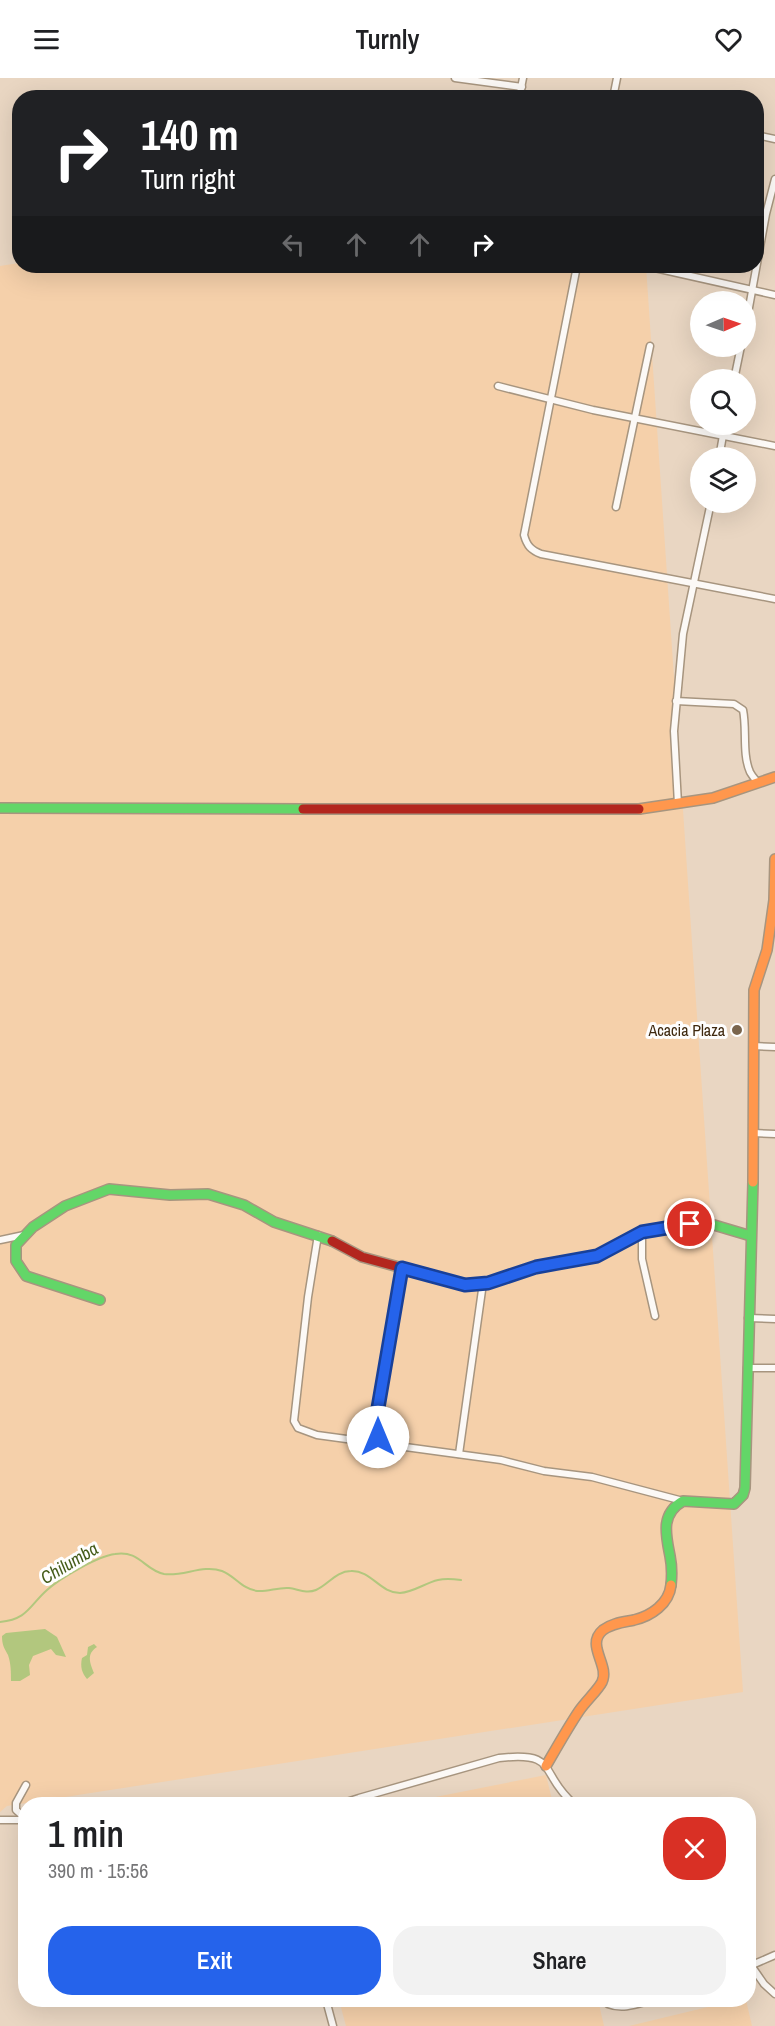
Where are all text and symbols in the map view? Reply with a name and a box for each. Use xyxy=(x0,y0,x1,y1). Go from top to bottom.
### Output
text: Turnly xyxy=(356,21,419,57)
icon: menu xyxy=(30,23,63,56)
icon: heart xyxy=(712,23,745,56)
text: 140 m xyxy=(141,107,239,163)
icon: right xyxy=(42,114,120,192)
text: Turn right xyxy=(141,161,235,197)
icon: left xyxy=(277,228,310,261)
icon: ahead xyxy=(340,228,373,261)
icon: ahead xyxy=(403,228,436,261)
icon: right xyxy=(466,228,499,261)
north arrow xyxy=(690,291,756,357)
map controls xyxy=(690,291,756,513)
button: search xyxy=(690,369,756,435)
button: layers xyxy=(690,447,756,513)
place label: Acacia Plaza xyxy=(647,1019,726,1041)
marker: Acacia Plaza xyxy=(730,1023,744,1037)
pin xyxy=(664,1198,715,1249)
icon: arrive xyxy=(673,1207,706,1240)
position arrow xyxy=(346,1405,410,1469)
water label: Chilumba xyxy=(35,1536,103,1590)
text: 1 min xyxy=(48,1810,124,1858)
button: close xyxy=(663,1817,726,1880)
text: 390 m · 15:56 xyxy=(48,1857,148,1884)
button: Exit xyxy=(48,1926,381,1995)
button: Share xyxy=(393,1926,726,1995)

